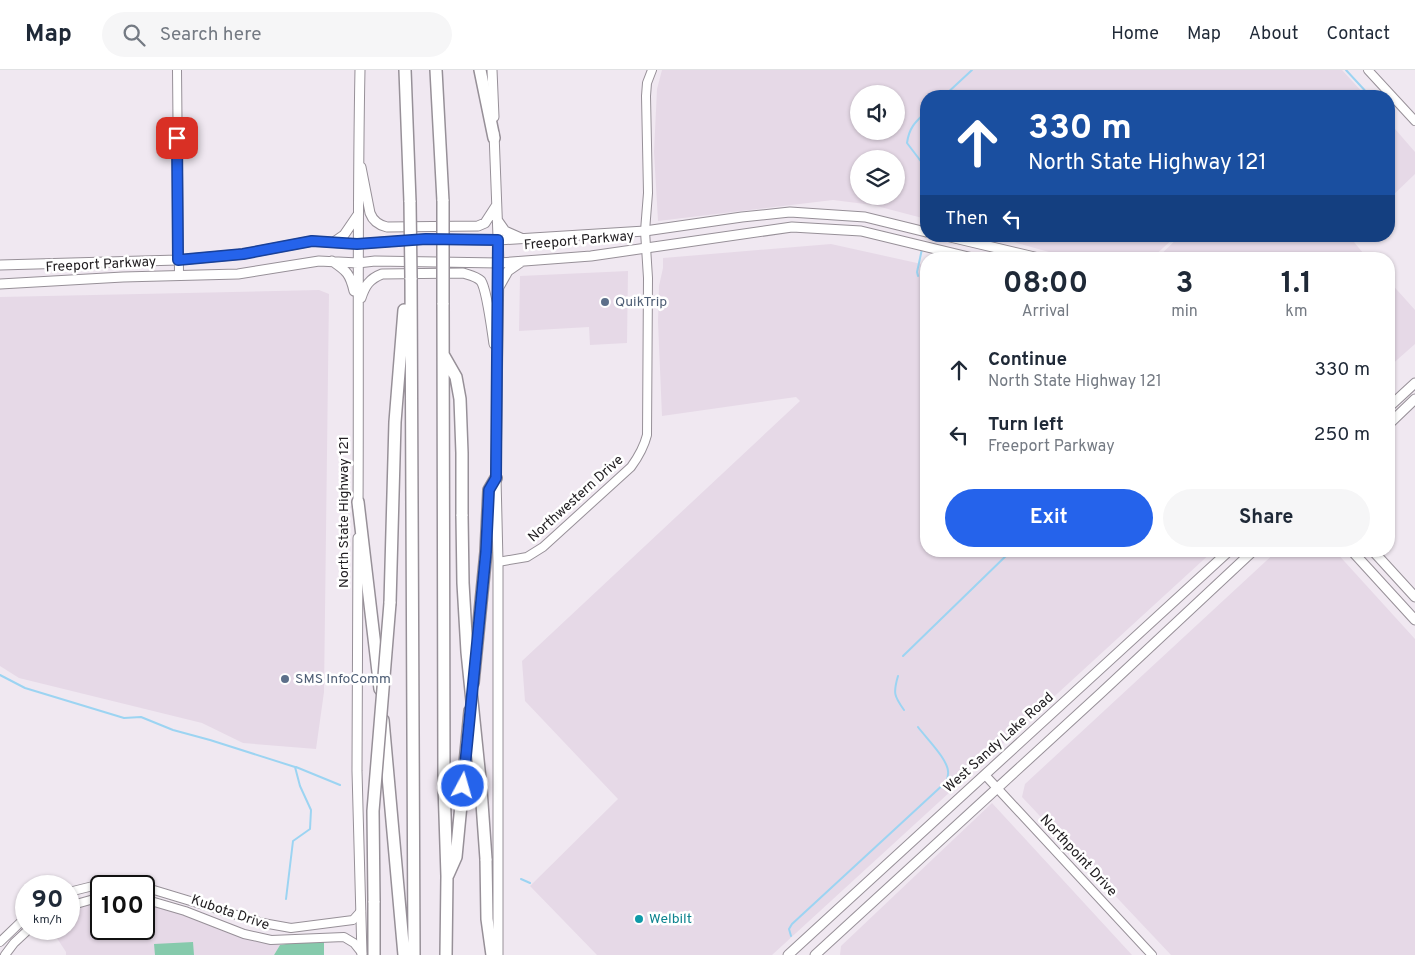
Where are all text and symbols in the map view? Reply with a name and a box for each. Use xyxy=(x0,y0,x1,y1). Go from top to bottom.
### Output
search box xyxy=(102,12,452,57)
text: Map xyxy=(25,20,72,50)
icon: search xyxy=(120,21,148,49)
text: Search here xyxy=(160,23,261,47)
text: Home xyxy=(1111,23,1159,46)
text: Map xyxy=(1187,23,1221,46)
text: About xyxy=(1249,23,1298,46)
text: Contact xyxy=(1326,23,1390,46)
map controls xyxy=(850,85,905,205)
button: sound xyxy=(850,85,905,140)
text: 330 m xyxy=(1028,107,1132,151)
icon: ahead xyxy=(945,110,1010,175)
pin xyxy=(156,117,198,159)
icon: arrive xyxy=(163,124,191,152)
button: layers xyxy=(850,150,905,205)
text: North State Highway 121 xyxy=(1028,150,1267,177)
icon: left xyxy=(998,205,1026,233)
text: Then xyxy=(945,207,988,231)
street label: Freeport Parkway xyxy=(523,228,635,254)
street label: Freeport Parkway xyxy=(45,254,157,276)
text: 08:00 xyxy=(1003,266,1088,303)
text: 3 xyxy=(1175,266,1193,303)
text: 1.1 xyxy=(1281,266,1312,303)
place label: QuikTrip xyxy=(615,294,667,311)
marker: QuikTrip xyxy=(599,296,611,308)
text: Arrival xyxy=(1022,302,1069,322)
text: min xyxy=(1171,302,1198,322)
text: km xyxy=(1285,302,1307,322)
text: Continue xyxy=(988,348,1067,372)
icon: ahead xyxy=(945,356,973,384)
text: 330 m xyxy=(1315,358,1370,382)
text: North State Highway 121 xyxy=(988,372,1162,392)
text: Turn left xyxy=(988,413,1064,437)
icon: left xyxy=(945,421,973,449)
text: 250 m xyxy=(1314,423,1370,447)
street label: North State Highway 121 xyxy=(336,436,353,588)
text: Freeport Parkway xyxy=(988,437,1115,457)
street label: Northwestern Drive xyxy=(525,452,627,546)
button: Exit xyxy=(945,489,1153,547)
button: Share xyxy=(1163,489,1370,547)
place label: SMS InfoComm xyxy=(295,671,391,688)
marker: SMS InfoComm xyxy=(279,673,291,685)
street label: West Sandy Lake Road xyxy=(941,689,1057,797)
position arrow xyxy=(436,759,488,811)
street label: Northpoint Drive xyxy=(1036,812,1120,900)
speed limit sign: 100 xyxy=(90,875,155,940)
text: 90 xyxy=(32,885,63,917)
street label: Kubota Drive xyxy=(189,892,271,934)
place label: Welbilt xyxy=(649,911,692,928)
text: km/h xyxy=(33,912,62,928)
marker: Welbilt xyxy=(633,913,645,925)

